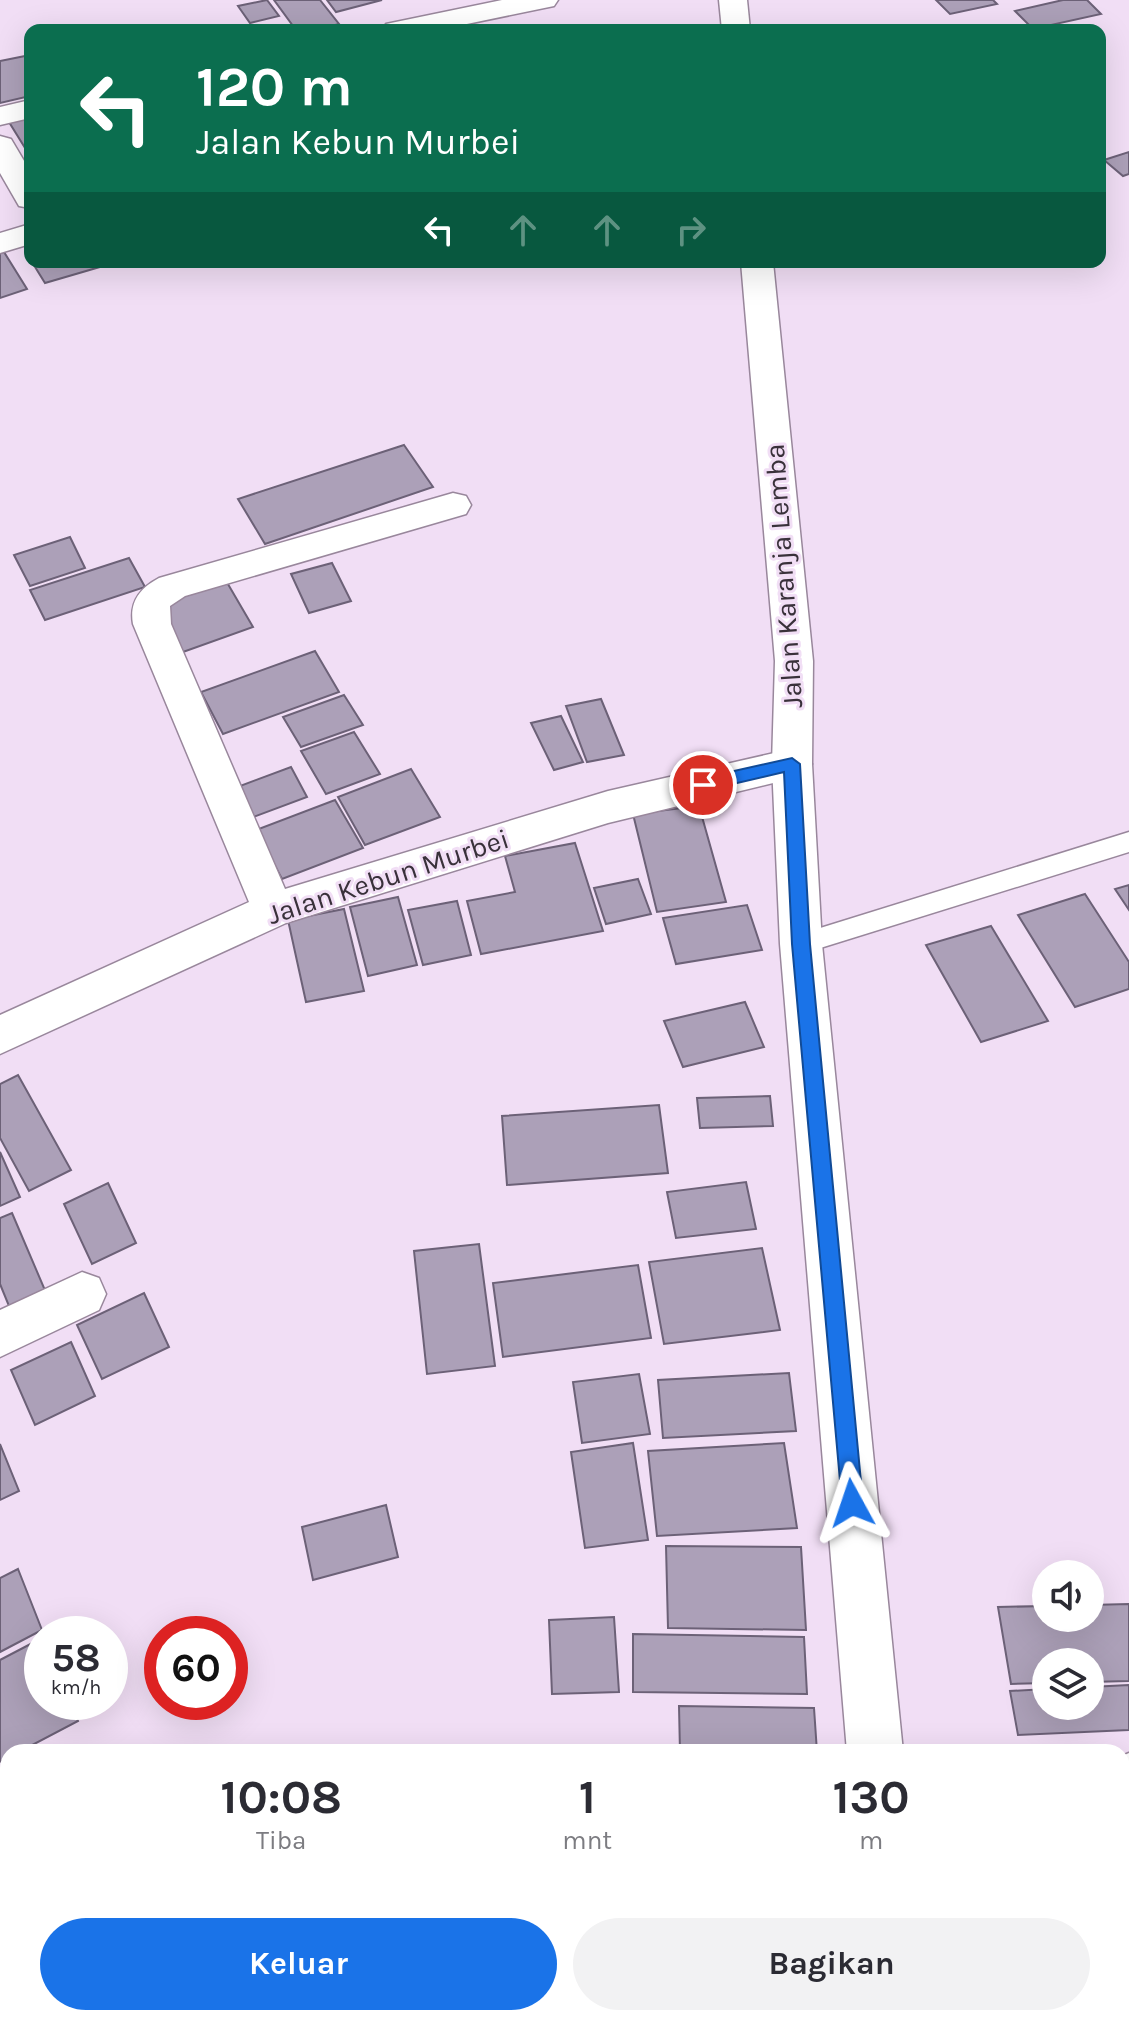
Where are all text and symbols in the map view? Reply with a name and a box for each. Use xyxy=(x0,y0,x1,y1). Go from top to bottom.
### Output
text: 120 m xyxy=(196,54,353,119)
icon: left xyxy=(64,56,168,160)
text: Jalan Kebun Murbei xyxy=(196,121,520,163)
icon: left xyxy=(417,208,461,252)
icon: ahead xyxy=(501,208,545,252)
icon: ahead xyxy=(585,208,629,252)
icon: right xyxy=(669,208,713,252)
street label: Jalan Karanja Lemba xyxy=(758,443,809,709)
pin xyxy=(669,751,737,819)
icon: arrive xyxy=(681,763,725,807)
street label: Jalan Kebun Murbei xyxy=(263,822,513,931)
position arrow xyxy=(810,1461,894,1545)
map controls xyxy=(1032,1560,1104,1720)
button: sound xyxy=(1032,1560,1104,1632)
speed limit sign: 60 xyxy=(144,1616,248,1720)
text: 58 xyxy=(51,1634,101,1681)
button: layers xyxy=(1032,1648,1104,1720)
text: km/h xyxy=(51,1676,101,1699)
text: 10:08 xyxy=(220,1769,342,1825)
text: 1 xyxy=(579,1769,596,1825)
text: 130 xyxy=(832,1769,910,1825)
text: Tiba xyxy=(256,1825,306,1856)
text: mnt xyxy=(562,1825,612,1856)
text: m xyxy=(859,1825,883,1856)
button: Keluar xyxy=(40,1918,557,2010)
button: Bagikan xyxy=(573,1918,1090,2010)

